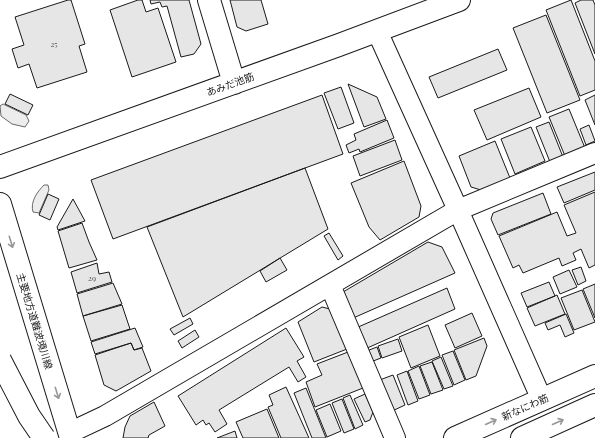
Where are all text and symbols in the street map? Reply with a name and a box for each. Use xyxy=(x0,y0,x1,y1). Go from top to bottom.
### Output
house number: 25 xyxy=(50,38,58,49)
street label: あみだ池筋 xyxy=(204,69,256,99)
one-way arrow xyxy=(8,235,15,248)
street label: 主要地方道難波境川線 xyxy=(14,271,56,371)
house number: 29 xyxy=(88,272,96,283)
one-way arrow xyxy=(54,386,61,399)
street label: 新なにわ筋 xyxy=(499,390,551,424)
one-way arrow xyxy=(484,418,496,426)
one-way arrow xyxy=(551,418,563,425)

